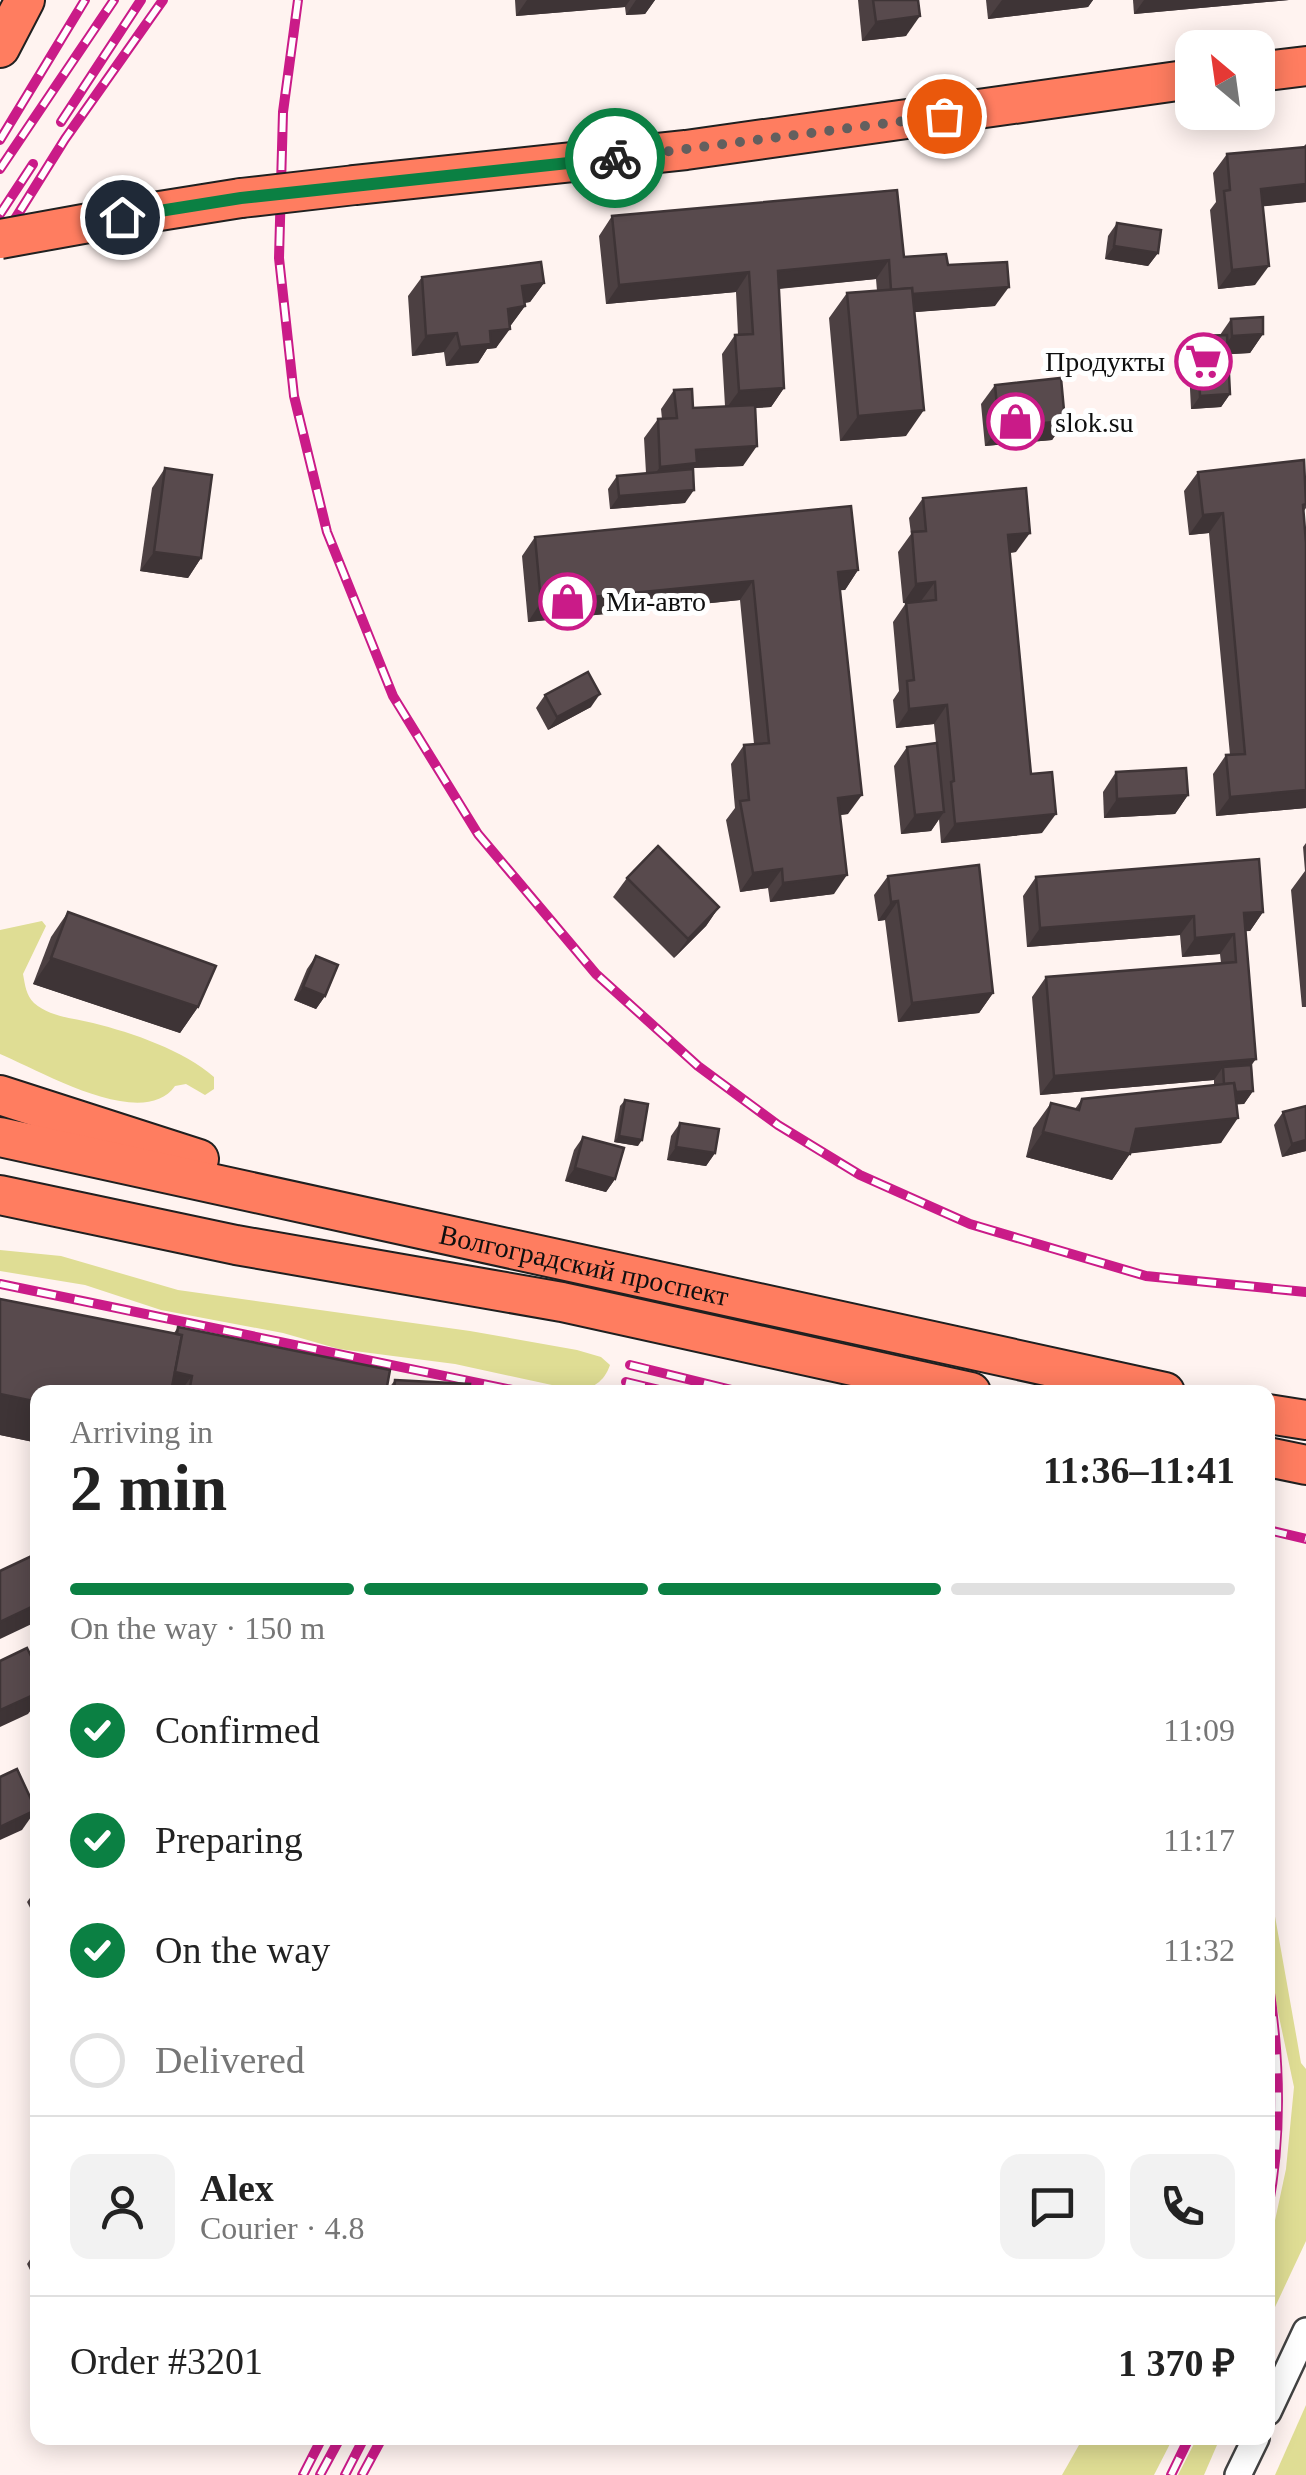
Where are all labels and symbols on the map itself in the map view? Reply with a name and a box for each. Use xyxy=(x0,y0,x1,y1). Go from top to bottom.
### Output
north arrow xyxy=(1175,30,1275,130)
pin xyxy=(902,74,987,159)
courier xyxy=(565,108,665,208)
pin xyxy=(80,175,165,260)
supermarket icon: Продукты xyxy=(1174,331,1234,391)
place label: Продукты xyxy=(1045,346,1165,377)
shop icon: slok.su xyxy=(986,392,1046,452)
place label: slok.su xyxy=(1055,407,1134,438)
shop icon: Ми-авто xyxy=(537,571,597,631)
place label: Ми-авто xyxy=(606,586,706,617)
street label: Волгоградский проспект xyxy=(436,1219,732,1312)

